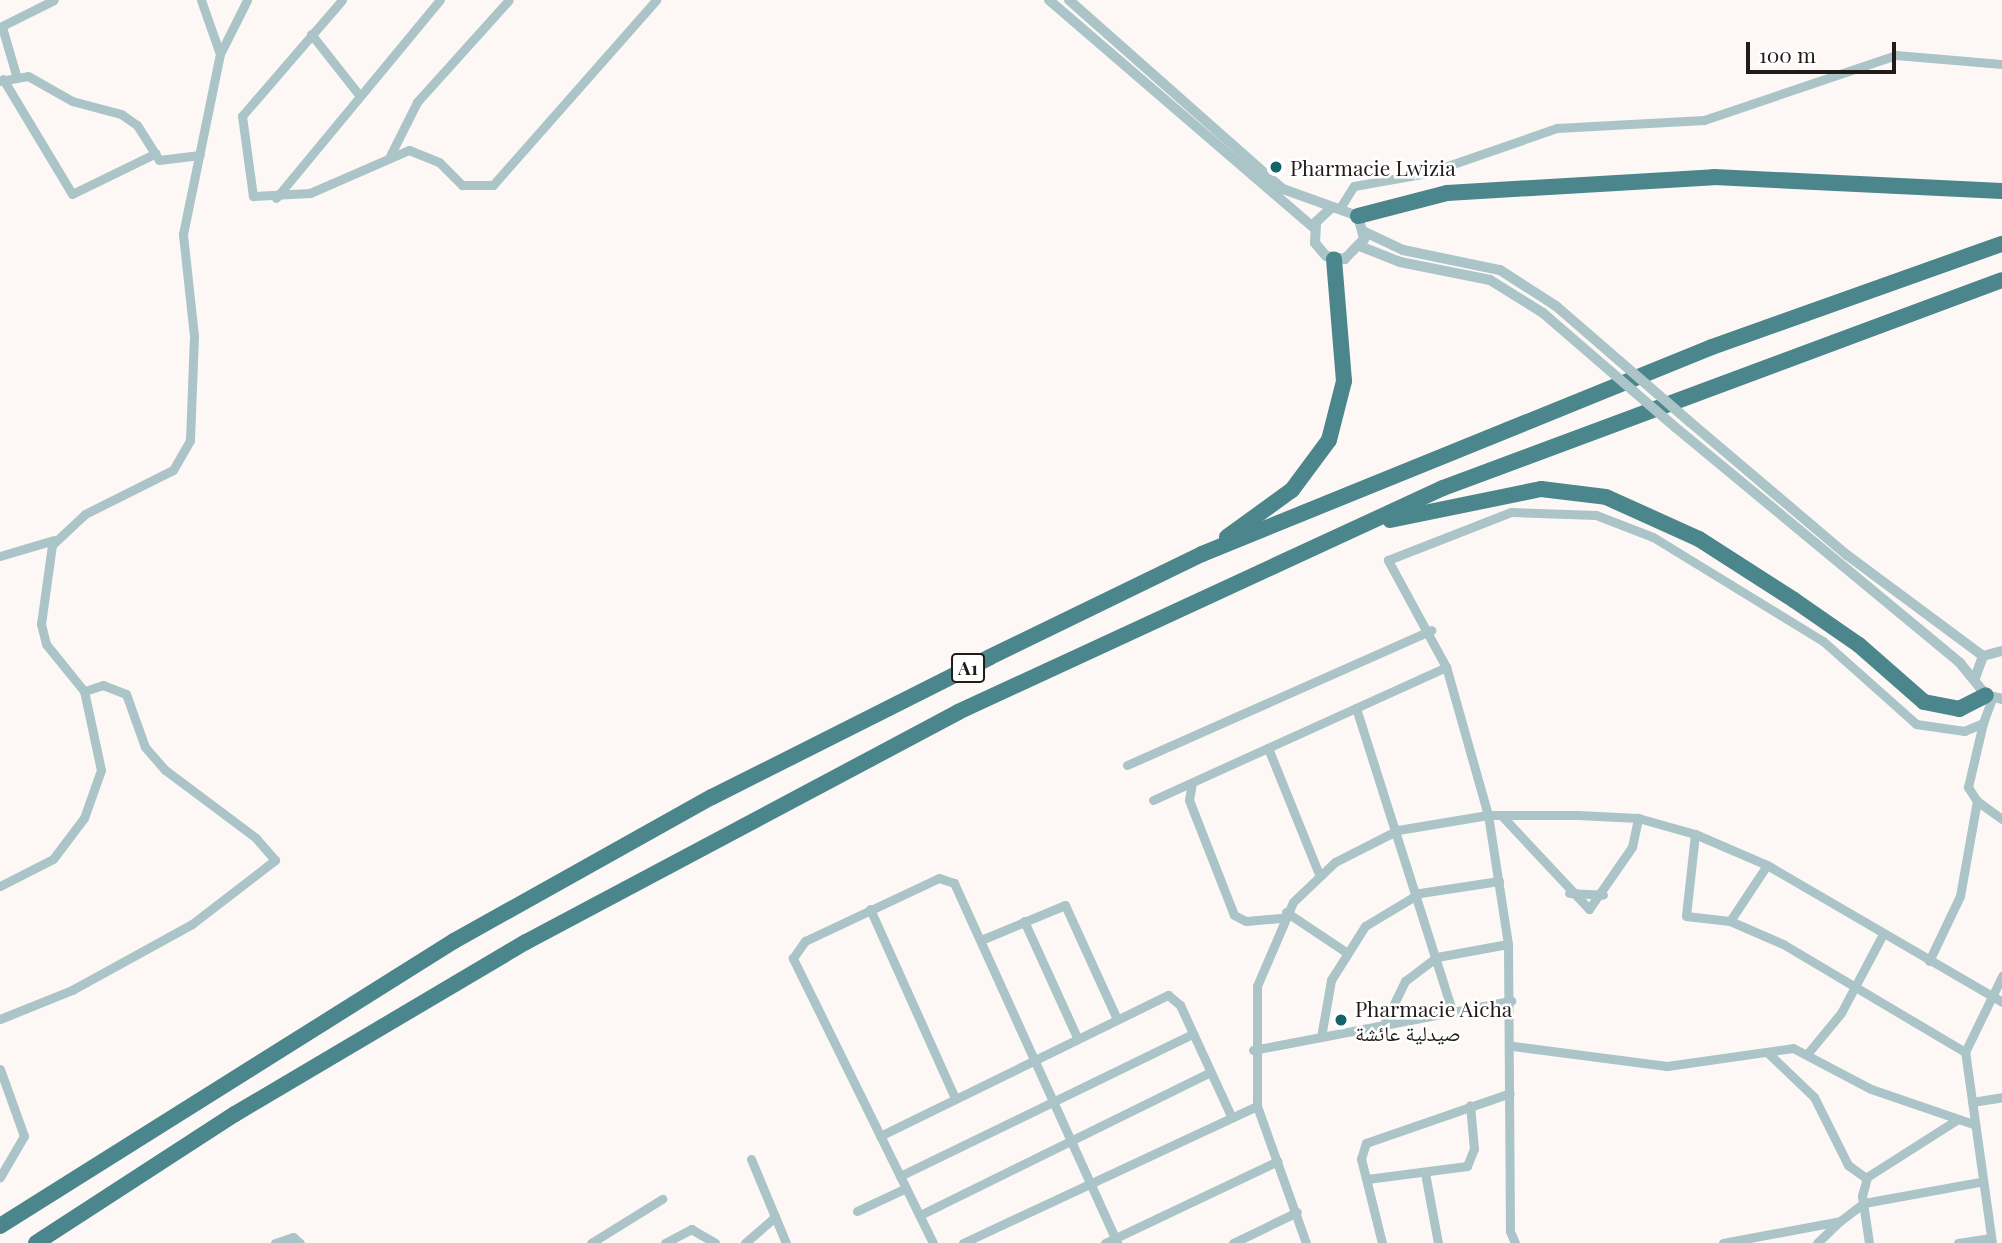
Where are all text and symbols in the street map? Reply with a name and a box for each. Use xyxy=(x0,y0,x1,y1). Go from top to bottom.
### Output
scale bar xyxy=(1750,28,1900,72)
text: 100 m xyxy=(1759,40,1816,68)
place label: Pharmacie Lwizia xyxy=(1290,154,1456,180)
marker: Pharmacie Lwizia xyxy=(1268,159,1284,175)
road number: A1 xyxy=(950,652,986,684)
place label: Pharmacie Aicha صيدلية عائشة xyxy=(1355,995,1513,1045)
marker: Pharmacie Aicha صيدلية عائشة xyxy=(1333,1012,1349,1028)

